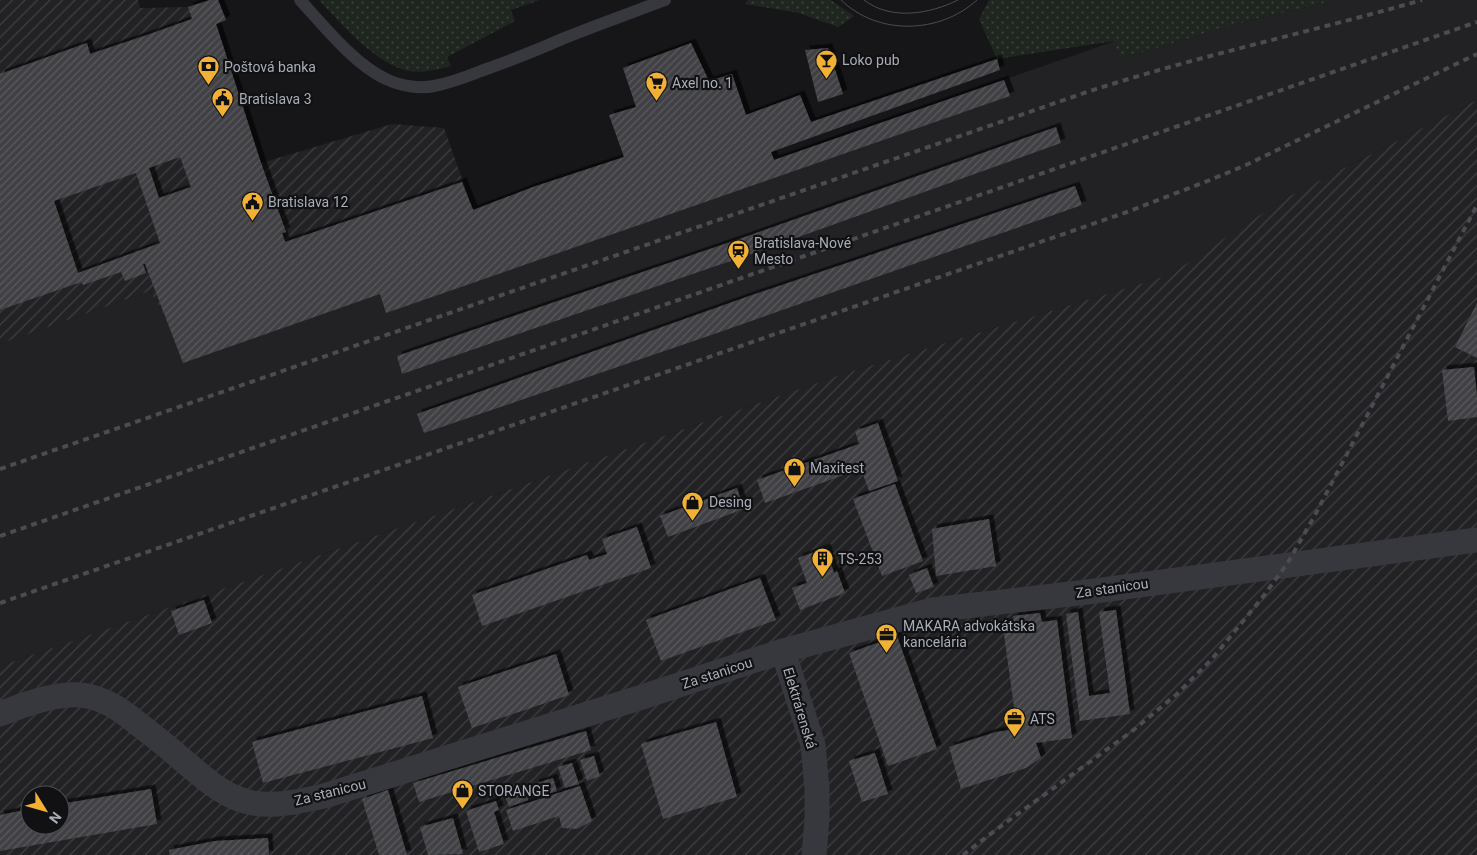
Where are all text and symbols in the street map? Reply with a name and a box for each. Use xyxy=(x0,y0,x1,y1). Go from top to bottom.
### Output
bar icon: Loko pub xyxy=(814,48,838,79)
place label: Loko pub xyxy=(842,52,900,68)
bank icon: Poštová banka xyxy=(196,55,220,86)
place label: Poštová banka xyxy=(224,59,316,75)
supermarket icon: Axel no. 1 xyxy=(644,71,668,102)
place label: Axel no. 1 xyxy=(672,75,733,91)
public building icon: Bratislava 3 xyxy=(211,87,235,118)
place label: Bratislava 3 xyxy=(239,91,312,107)
public building icon: Bratislava 12 xyxy=(240,190,264,221)
place label: Bratislava 12 xyxy=(268,194,349,210)
place label: Bratislava-Nové Mesto xyxy=(754,235,851,267)
station icon: Bratislava-Nové Mesto xyxy=(726,239,750,270)
shop icon: Maxitest xyxy=(782,456,806,487)
place label: Maxitest xyxy=(810,460,864,476)
shop icon: Desing xyxy=(681,490,705,521)
place label: Desing xyxy=(709,494,752,510)
building icon: TS-253 xyxy=(810,547,834,578)
place label: TS-253 xyxy=(838,551,882,567)
street label: Za stanicou xyxy=(1075,575,1149,601)
place label: MAKARA advokátska kancelária xyxy=(903,618,1035,650)
office icon: MAKARA advokátska kancelária xyxy=(875,622,899,653)
street label: Za stanicou xyxy=(680,654,754,692)
street label: Elektrárenská xyxy=(780,665,820,751)
office icon: ATS xyxy=(1002,707,1026,738)
place label: ATS xyxy=(1030,711,1055,727)
street label: Za stanicou xyxy=(293,775,367,809)
shop icon: STORANGE xyxy=(450,779,474,810)
place label: STORANGE xyxy=(478,783,549,799)
north arrow xyxy=(20,785,70,835)
text: N xyxy=(46,809,65,827)

